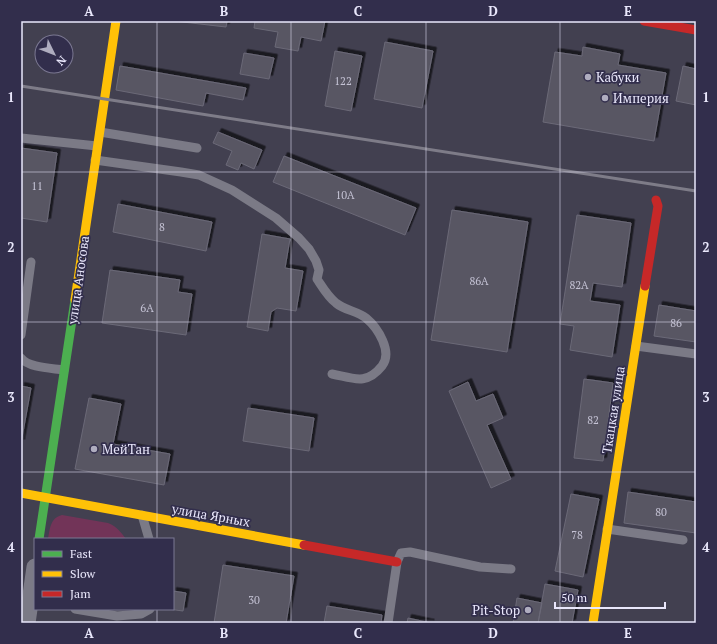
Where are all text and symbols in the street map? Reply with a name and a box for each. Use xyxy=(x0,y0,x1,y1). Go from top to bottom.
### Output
text: A xyxy=(84,2,94,20)
text: B xyxy=(220,2,228,20)
text: C xyxy=(354,2,362,20)
text: D xyxy=(488,2,498,20)
text: E xyxy=(624,2,632,20)
north arrow xyxy=(34,34,74,74)
text: N xyxy=(53,53,69,69)
place label: Кабуки xyxy=(596,68,639,86)
marker: Кабуки xyxy=(583,72,593,82)
house number: 122 xyxy=(334,74,352,88)
text: 1 xyxy=(7,88,15,106)
text: 1 xyxy=(702,88,710,106)
place label: Империя xyxy=(613,89,669,107)
marker: Империя xyxy=(600,93,610,103)
house number: 11 xyxy=(31,179,43,193)
house number: 10А xyxy=(335,188,355,202)
house number: 8 xyxy=(159,220,165,234)
street label: улица Аносова xyxy=(63,234,93,326)
text: 2 xyxy=(7,238,15,256)
text: 2 xyxy=(702,238,710,256)
house number: 86А xyxy=(469,274,489,288)
house number: 82А xyxy=(569,278,589,292)
house number: 6А xyxy=(140,301,154,315)
house number: 86 xyxy=(670,316,682,330)
street label: Ткацкая улица xyxy=(597,364,629,455)
text: 3 xyxy=(7,388,15,406)
text: 3 xyxy=(702,388,710,406)
house number: 82 xyxy=(587,413,599,427)
place label: МейТан xyxy=(102,440,150,458)
marker: МейТан xyxy=(89,444,99,454)
street label: улица Ярных xyxy=(170,499,252,531)
house number: 80 xyxy=(655,505,667,519)
house number: 78 xyxy=(571,528,583,542)
text: 4 xyxy=(7,538,15,556)
legend xyxy=(34,538,174,610)
text: 4 xyxy=(702,538,710,556)
text: Fast xyxy=(70,546,93,561)
text: Slow xyxy=(70,566,96,581)
scale bar xyxy=(555,584,665,610)
text: Jam xyxy=(70,586,91,601)
text: 50 m xyxy=(561,590,588,605)
house number: 30 xyxy=(248,593,260,607)
place label: Pit-Stop xyxy=(472,601,520,619)
marker: Pit-Stop xyxy=(523,605,533,615)
text: A xyxy=(84,624,94,642)
text: B xyxy=(220,624,228,642)
text: C xyxy=(354,624,362,642)
text: D xyxy=(488,624,498,642)
text: E xyxy=(624,624,632,642)

